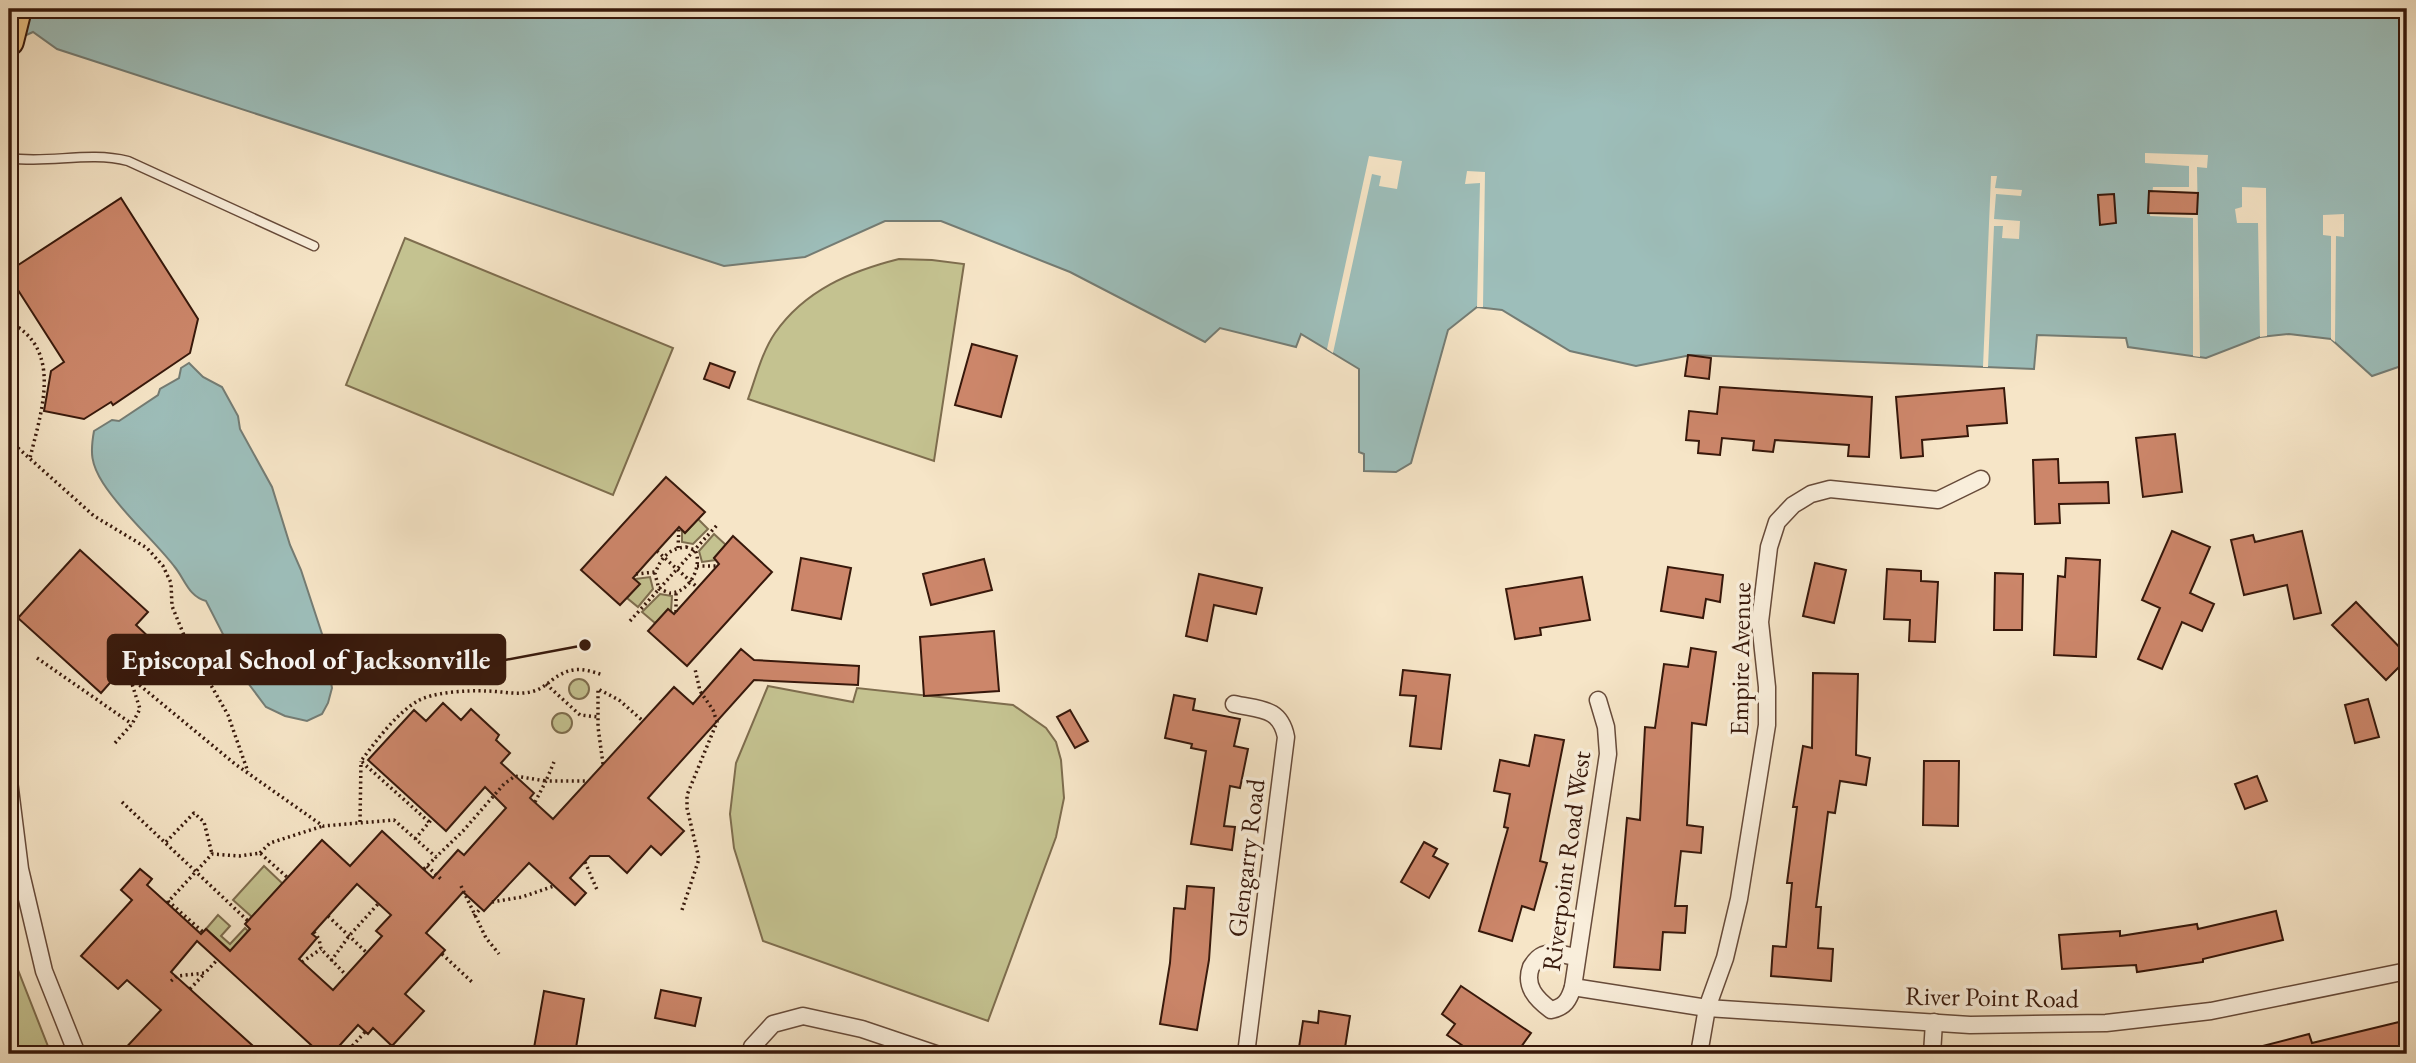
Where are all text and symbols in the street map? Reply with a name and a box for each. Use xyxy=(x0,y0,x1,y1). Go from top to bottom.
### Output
street label: Empire Avenue xyxy=(1722,582,1758,736)
callout: Episcopal School of Jacksonville xyxy=(108,635,505,684)
text: Episcopal School of Jacksonville xyxy=(122,641,490,677)
street label: Riverpoint Road West xyxy=(1534,749,1598,973)
street label: Glengarry Road xyxy=(1219,776,1273,939)
street label: River Point Road xyxy=(1905,978,2080,1016)

